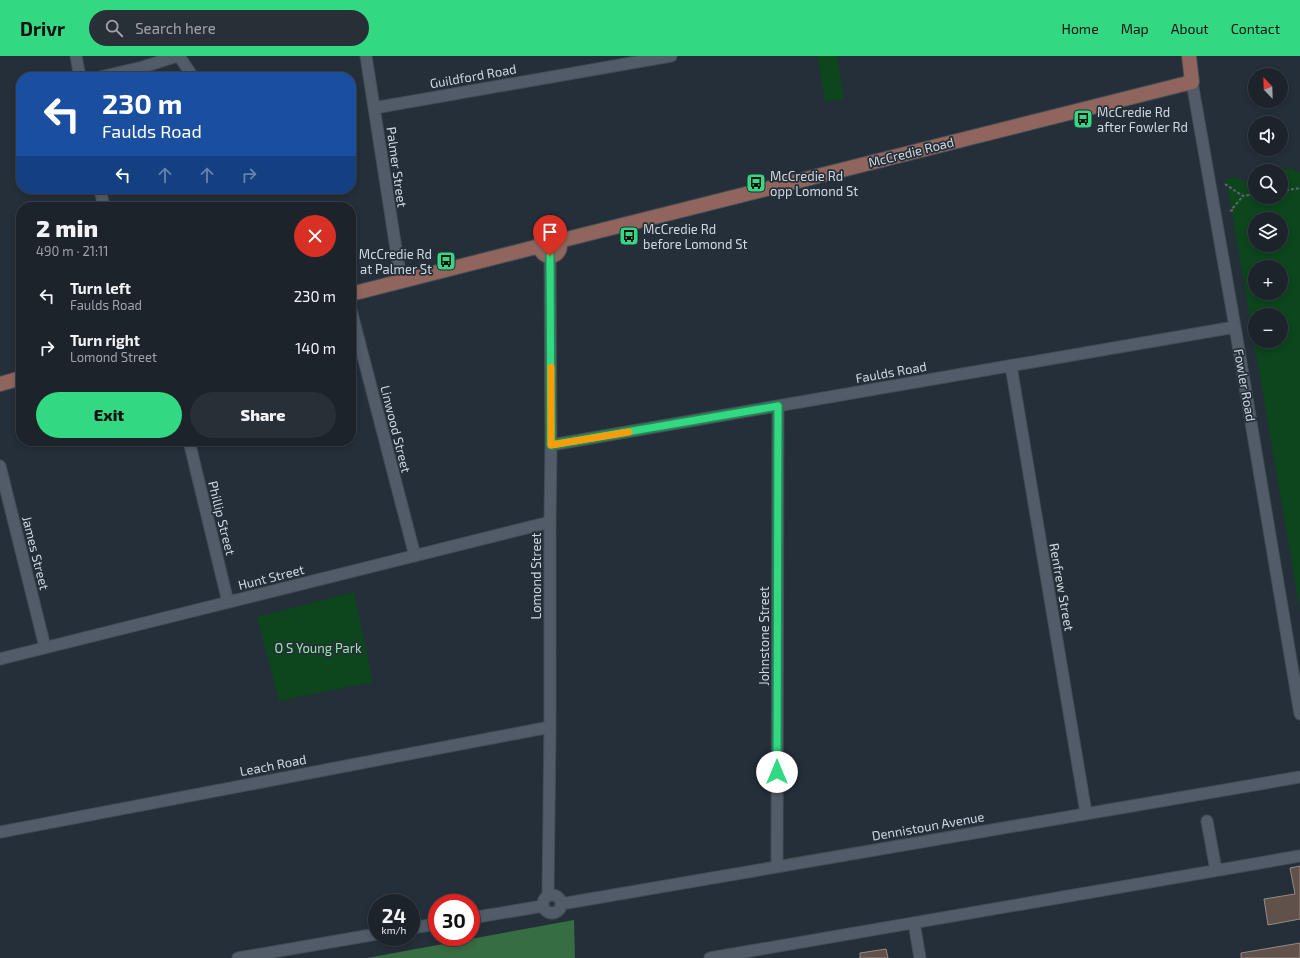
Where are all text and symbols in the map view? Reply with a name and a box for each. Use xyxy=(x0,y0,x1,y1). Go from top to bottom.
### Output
search box xyxy=(89,10,369,46)
text: Drivr xyxy=(20,17,65,40)
icon: search xyxy=(103,17,125,39)
text: Search here xyxy=(135,19,216,37)
text: Home xyxy=(1062,20,1099,37)
text: Map xyxy=(1121,20,1149,37)
text: About xyxy=(1171,20,1209,37)
text: Contact xyxy=(1231,20,1280,37)
street label: Guildford Road xyxy=(428,61,518,91)
north arrow xyxy=(1248,68,1288,108)
map controls xyxy=(1248,68,1288,348)
text: 230 m xyxy=(102,86,183,120)
icon: left xyxy=(36,88,88,140)
place label: McCredie Rd after Fowler Rd xyxy=(1097,104,1188,135)
bus stop icon: McCredie Rd after Fowler Rd xyxy=(1072,108,1094,130)
button: sound xyxy=(1248,116,1288,156)
text: Faulds Road xyxy=(102,120,202,142)
street label: Palmer Street xyxy=(383,126,411,208)
street label: McCredie Road xyxy=(867,134,955,170)
icon: left xyxy=(112,164,134,186)
icon: ahead xyxy=(154,164,176,186)
icon: ahead xyxy=(196,164,218,186)
icon: right xyxy=(238,164,260,186)
button: search xyxy=(1248,164,1288,204)
place label: McCredie Rd opp Lomond St xyxy=(770,168,858,199)
bus stop icon: McCredie Rd opp Lomond St xyxy=(745,172,767,194)
button: layers xyxy=(1248,212,1288,252)
text: 2 min xyxy=(36,213,98,242)
button: close xyxy=(294,215,336,257)
pin xyxy=(533,215,567,256)
icon: arrive xyxy=(539,221,561,243)
place label: McCredie Rd before Lomond St xyxy=(643,221,747,252)
bus stop icon: McCredie Rd before Lomond St xyxy=(618,225,640,247)
text: 490 m · 21:11 xyxy=(36,243,108,259)
place label: McCredie Rd at Palmer St xyxy=(359,246,432,277)
bus stop icon: McCredie Rd at Palmer St xyxy=(435,250,457,272)
button: + xyxy=(1248,260,1288,300)
text: Turn left xyxy=(70,279,131,297)
icon: left xyxy=(36,285,58,307)
text: 230 m xyxy=(294,287,336,305)
text: Faulds Road xyxy=(70,297,142,313)
button: − xyxy=(1248,308,1288,348)
text: Turn right xyxy=(70,331,140,349)
icon: right xyxy=(36,337,58,359)
text: 140 m xyxy=(295,339,336,357)
street label: Fowler Road xyxy=(1231,347,1259,423)
text: Lomond Street xyxy=(70,349,157,365)
street label: Faulds Road xyxy=(854,358,928,386)
street label: Linwood Street xyxy=(377,384,415,474)
button: Exit xyxy=(36,392,182,438)
button: Share xyxy=(190,392,336,438)
street label: Phillip Street xyxy=(205,479,239,557)
street label: James Street xyxy=(19,514,53,592)
street label: Lomond Street xyxy=(528,533,544,619)
street label: Renfrew Street xyxy=(1046,542,1078,632)
street label: Hunt Street xyxy=(236,561,306,593)
street label: Johnstone Street xyxy=(756,586,772,686)
park label: O S Young Park xyxy=(274,640,362,656)
street label: Leach Road xyxy=(238,751,308,779)
position arrow xyxy=(756,751,798,793)
street label: Dennistoun Avenue xyxy=(870,808,986,844)
speed limit sign: 30 xyxy=(428,894,480,946)
text: 24 xyxy=(382,903,406,927)
text: km/h xyxy=(382,924,406,936)

